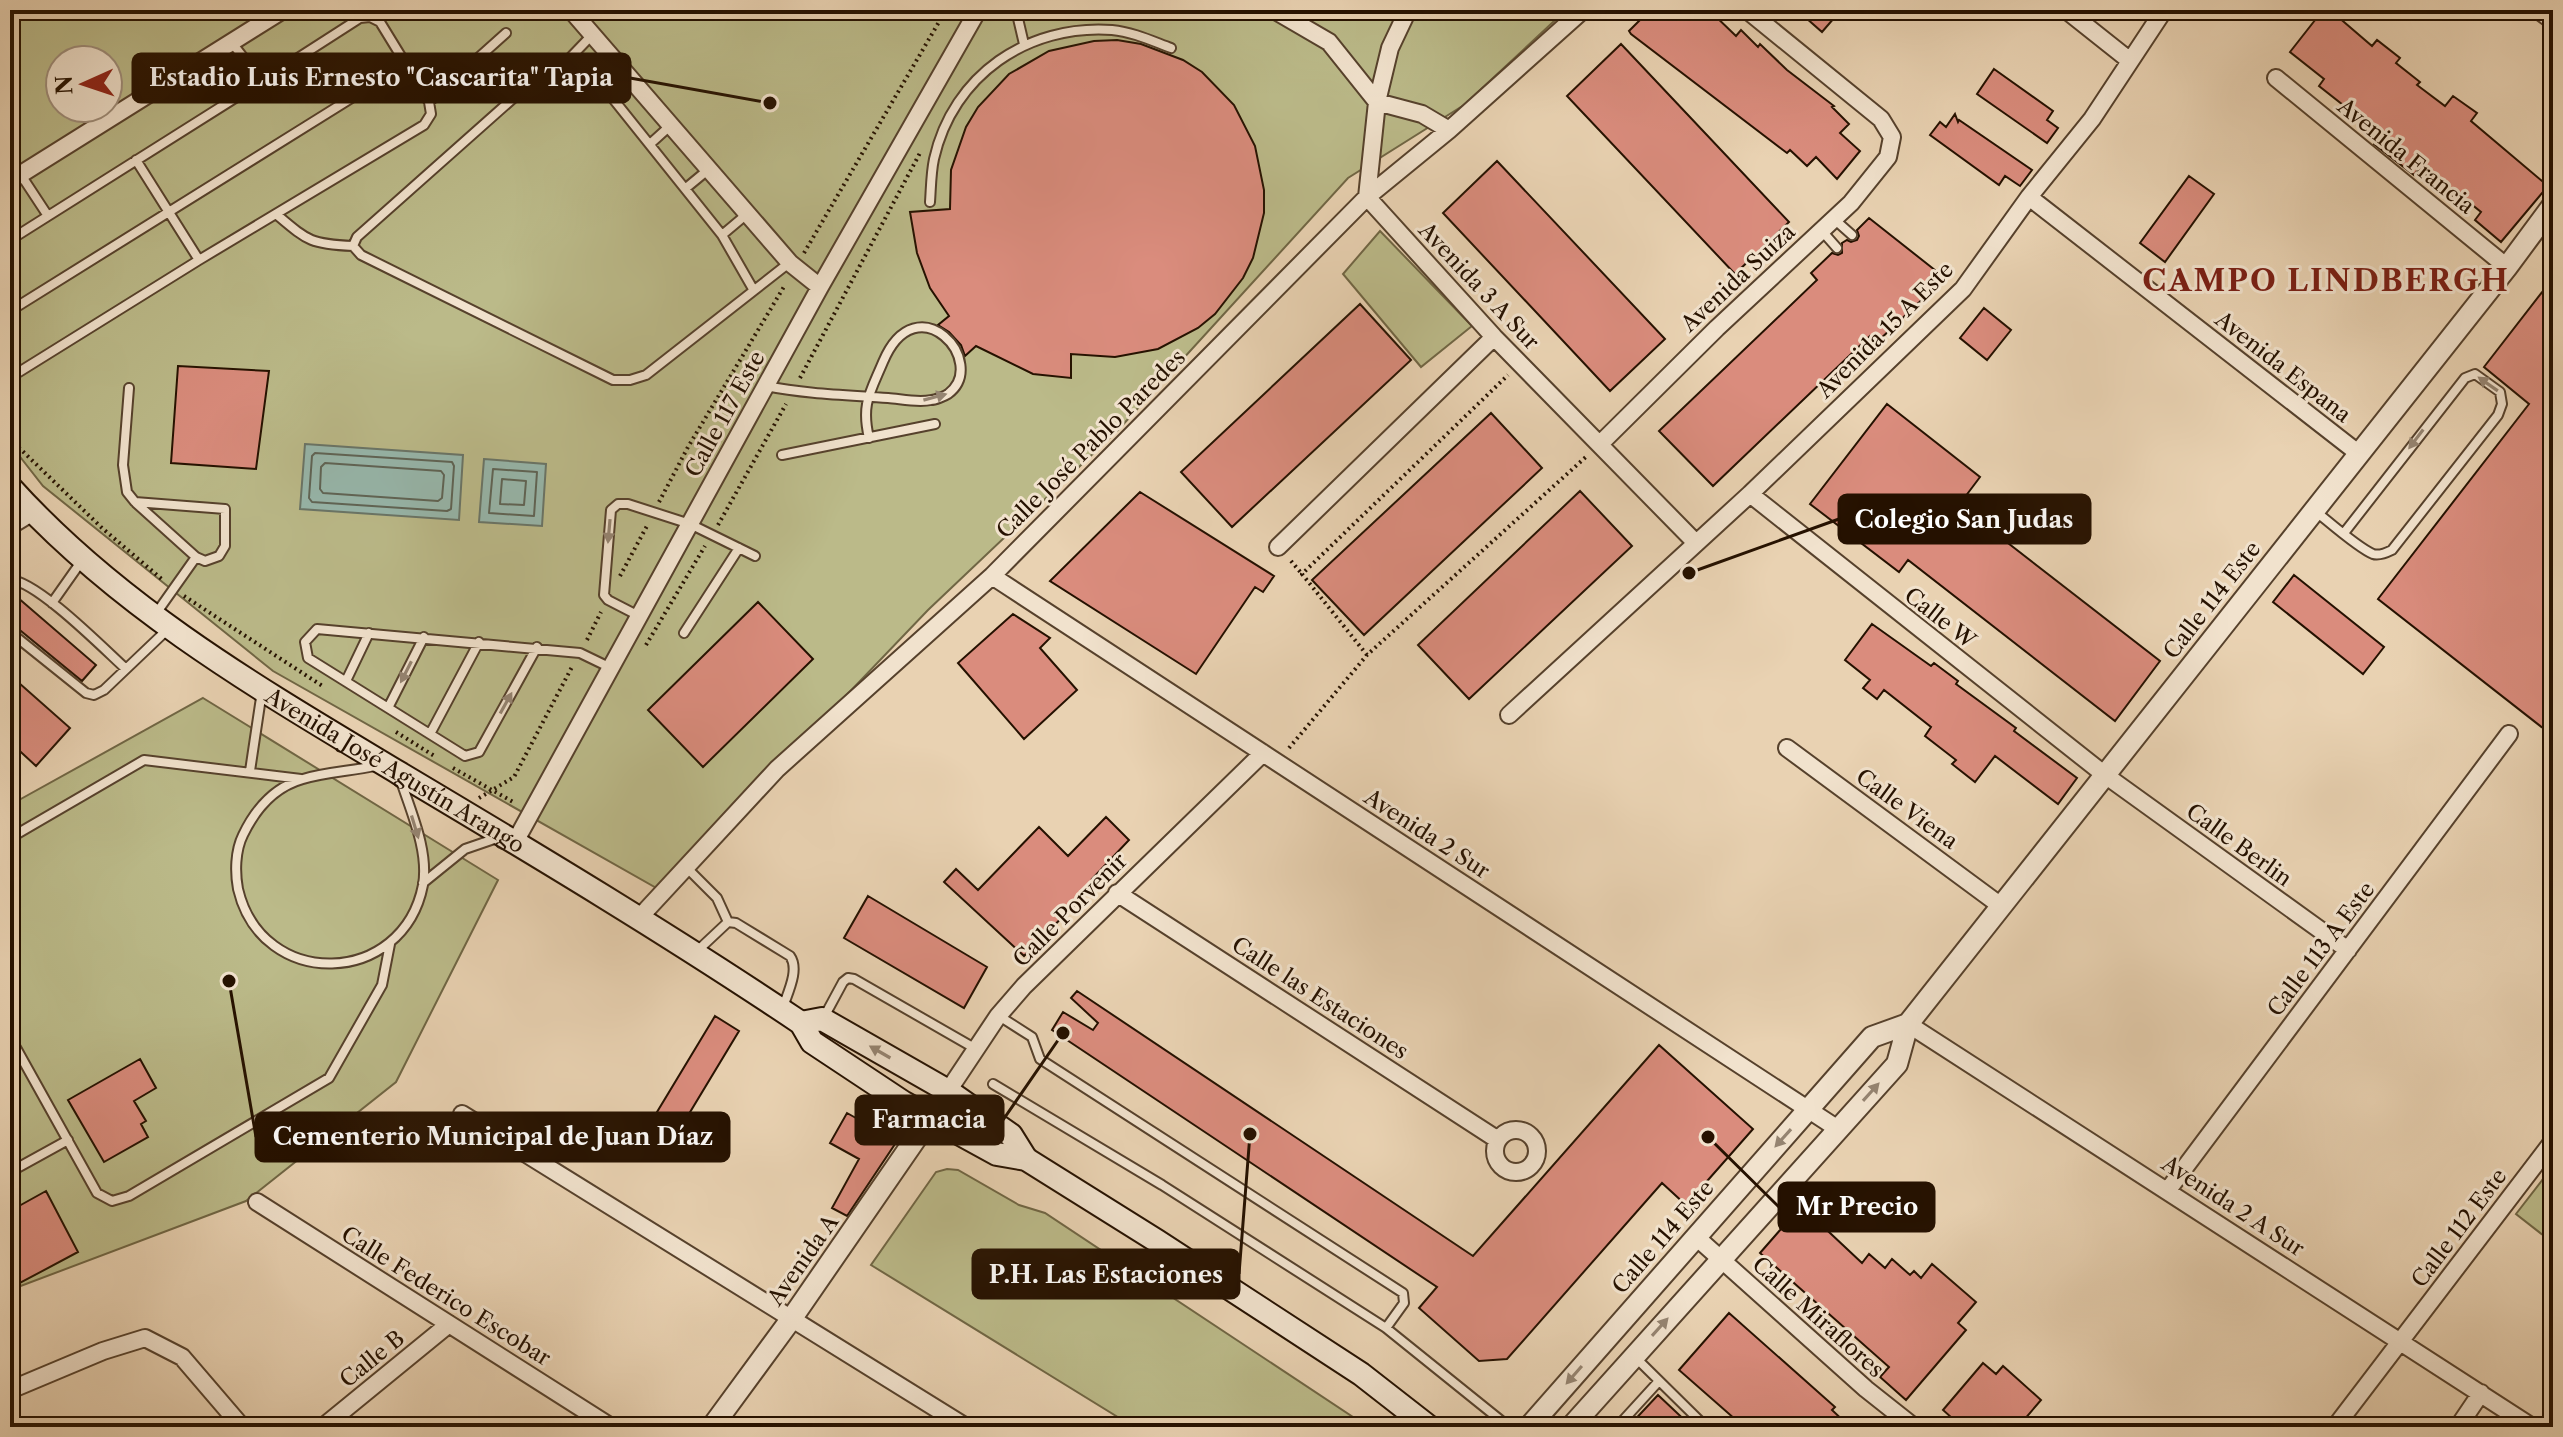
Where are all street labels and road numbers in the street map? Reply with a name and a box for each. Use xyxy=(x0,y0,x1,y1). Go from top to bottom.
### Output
street label: Avenida Francia xyxy=(2331,92,2480,220)
street label: Avenida 3 A Sur xyxy=(1413,216,1545,355)
street label: Avenida Suiza xyxy=(1675,218,1801,338)
street label: Avenida 15 A Este xyxy=(1810,256,1959,405)
street label: Avenida Espana xyxy=(2209,305,2357,429)
street label: Calle José Pablo Paredes xyxy=(991,344,1191,544)
street label: Calle 117 Este xyxy=(679,346,771,482)
street label: Calle 114 Este xyxy=(2158,536,2266,664)
street label: Calle W xyxy=(1899,582,1982,655)
street label: Avenida José Agustín Arango xyxy=(260,681,530,859)
street label: Calle Viena xyxy=(1851,763,1963,855)
street label: Avenida 2 Sur xyxy=(1358,783,1495,885)
street label: Calle Berlin xyxy=(2181,798,2297,892)
street label: Calle Porvenir xyxy=(1007,847,1133,973)
street label: Calle 113 A Este xyxy=(2262,876,2380,1022)
street label: Calle las Estaciones xyxy=(1227,931,1413,1065)
street label: Avenida 2 A Sur xyxy=(2156,1149,2309,1262)
street label: Calle 112 Este xyxy=(2406,1163,2512,1293)
street label: Calle 114 Este xyxy=(1606,1175,1720,1299)
street label: Avenida A xyxy=(761,1209,845,1312)
street label: Calle Federico Escobar xyxy=(336,1220,556,1372)
street label: Calle Miraflores xyxy=(1747,1251,1889,1383)
street label: Calle B xyxy=(334,1325,410,1393)

